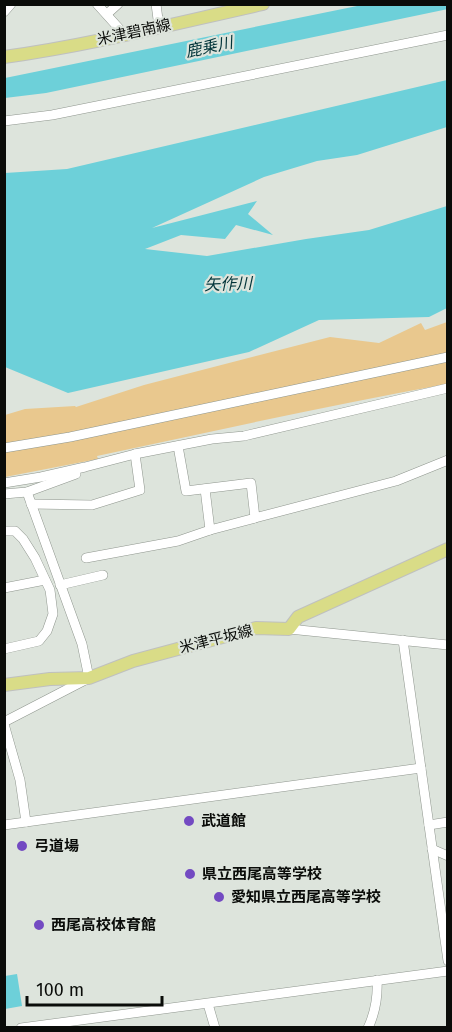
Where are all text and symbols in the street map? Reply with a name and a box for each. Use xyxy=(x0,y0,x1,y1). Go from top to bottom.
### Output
street label: 米津碧南線 xyxy=(95,15,173,49)
water label: 鹿乗川 xyxy=(184,32,236,61)
water label: 矢作川 xyxy=(204,274,254,294)
street label: 米津平坂線 xyxy=(177,621,255,657)
place label: 武道館 xyxy=(201,812,246,830)
marker: 武道館 xyxy=(182,814,196,828)
place label: 弓道場 xyxy=(34,837,79,855)
marker: 弓道場 xyxy=(15,839,29,853)
place label: 県立西尾高等学校 xyxy=(202,865,322,883)
marker: 県立西尾高等学校 xyxy=(183,867,197,881)
place label: 愛知県立西尾高等学校 xyxy=(231,888,381,906)
marker: 愛知県立西尾高等学校 xyxy=(212,890,226,904)
place label: 西尾高校体育館 xyxy=(51,916,156,934)
marker: 西尾高校体育館 xyxy=(32,918,46,932)
scale bar xyxy=(27,969,162,1007)
text: 100 m xyxy=(36,979,84,1001)

